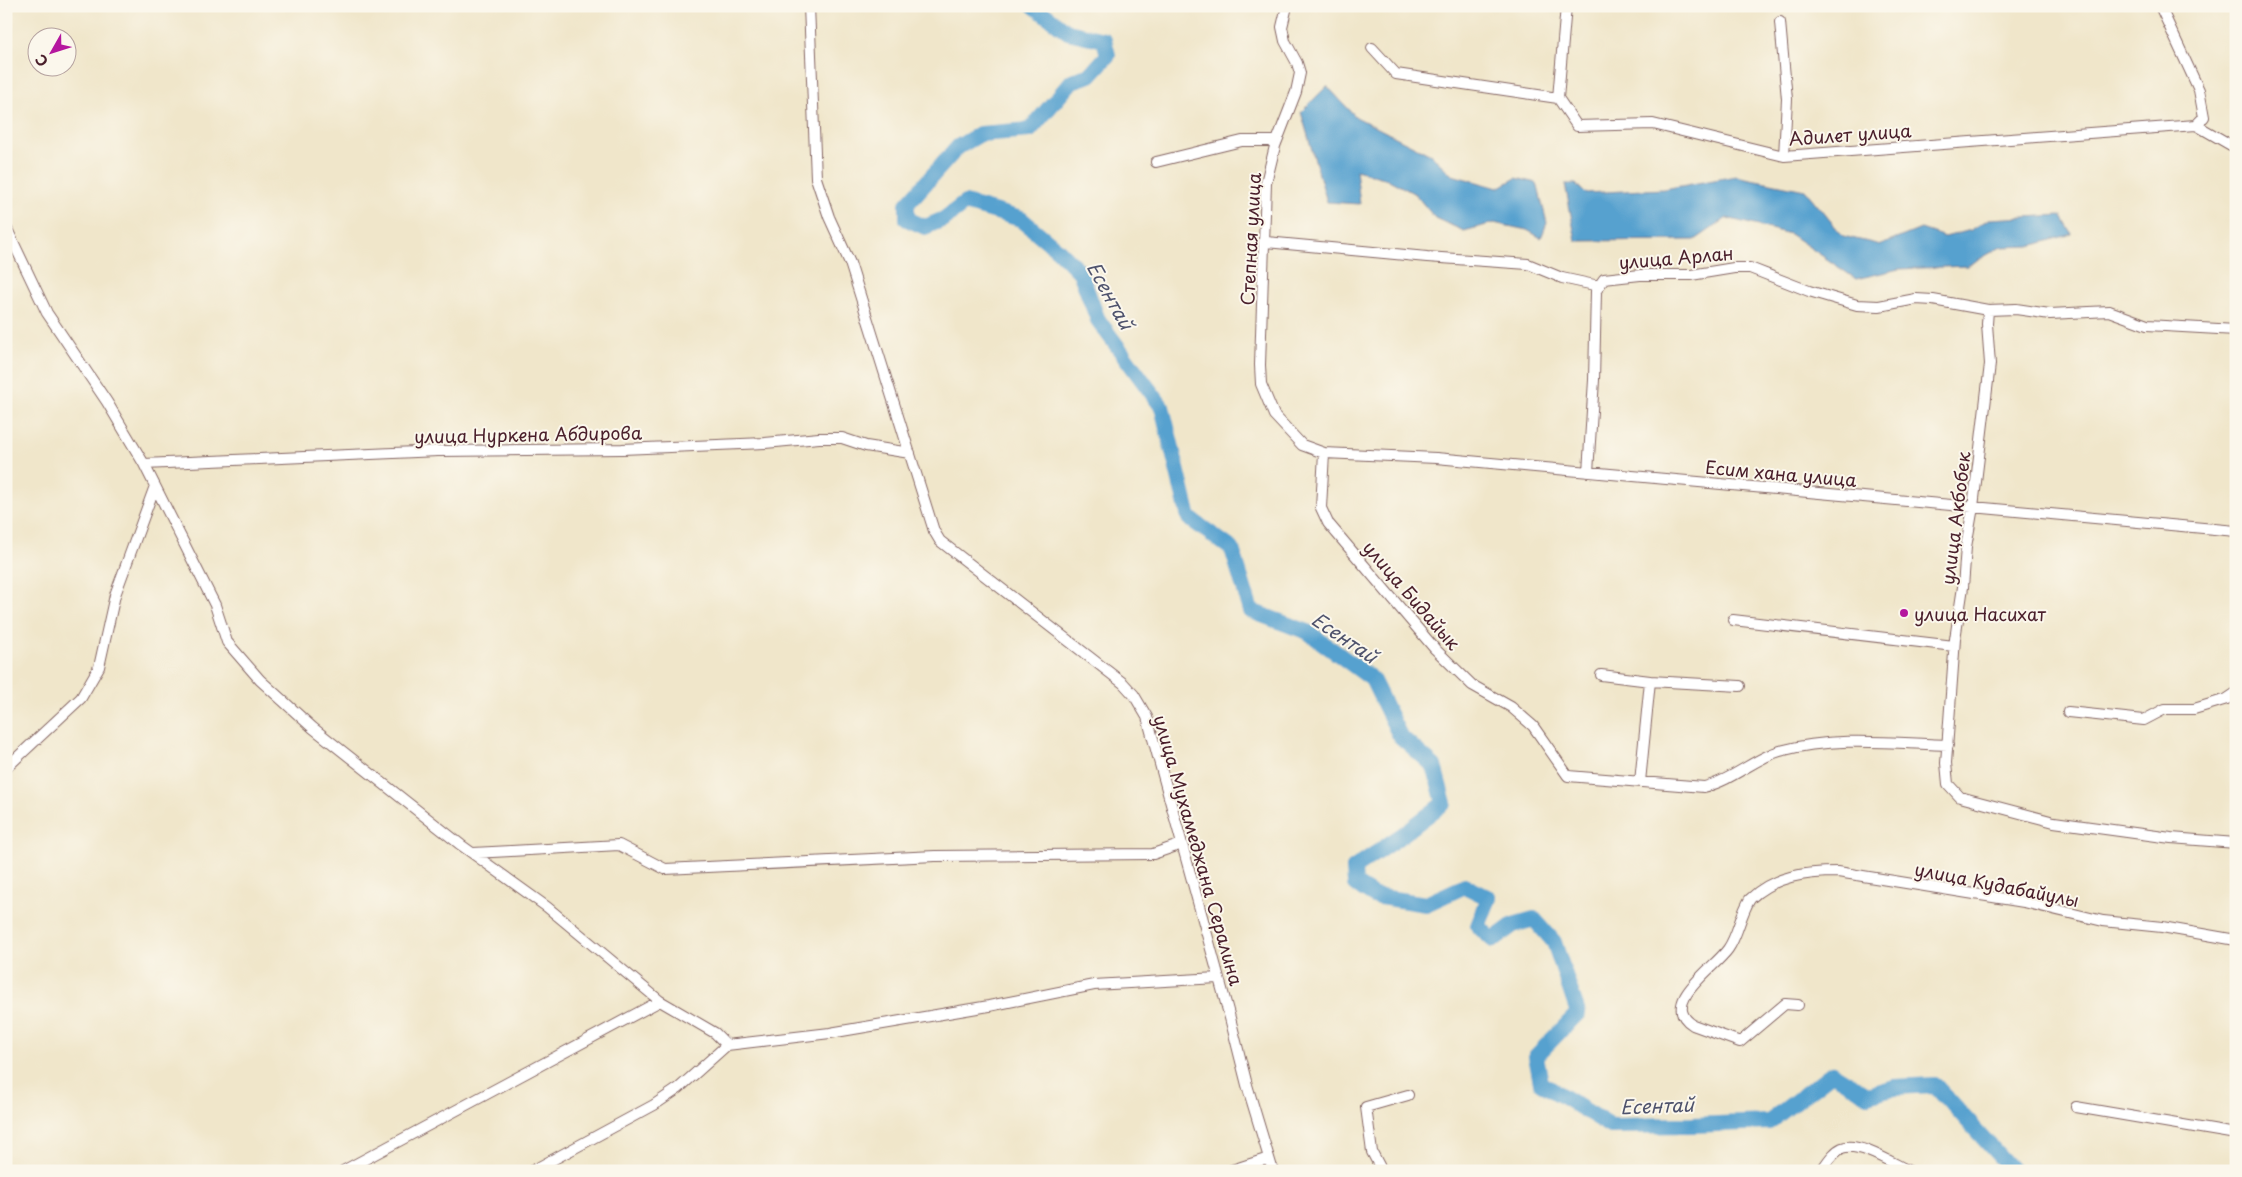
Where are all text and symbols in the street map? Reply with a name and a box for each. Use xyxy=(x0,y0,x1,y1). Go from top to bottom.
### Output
north arrow xyxy=(28,28,78,78)
text: С xyxy=(30,50,53,71)
street label: Адилет улица xyxy=(1788,116,1913,152)
street label: Степная улица xyxy=(1233,171,1267,306)
street label: улица Арлан xyxy=(1618,239,1734,275)
water label: Есентай xyxy=(1081,256,1142,336)
street label: улица Нуркена Абдирова xyxy=(414,418,643,449)
street label: улица Акбобек xyxy=(1933,449,1977,586)
street label: Есим хана улица xyxy=(1704,453,1858,493)
street label: улица Бидайык xyxy=(1357,534,1467,656)
place label: улица Насихат xyxy=(1914,600,2046,627)
water label: Есентай xyxy=(1307,605,1386,671)
marker: улица Насихат xyxy=(1898,607,1910,619)
street label: улица Мухамеджана Сералина xyxy=(1147,711,1251,989)
street label: улица Кудабайулы xyxy=(1912,855,2082,913)
water label: Есентай xyxy=(1620,1090,1697,1120)

